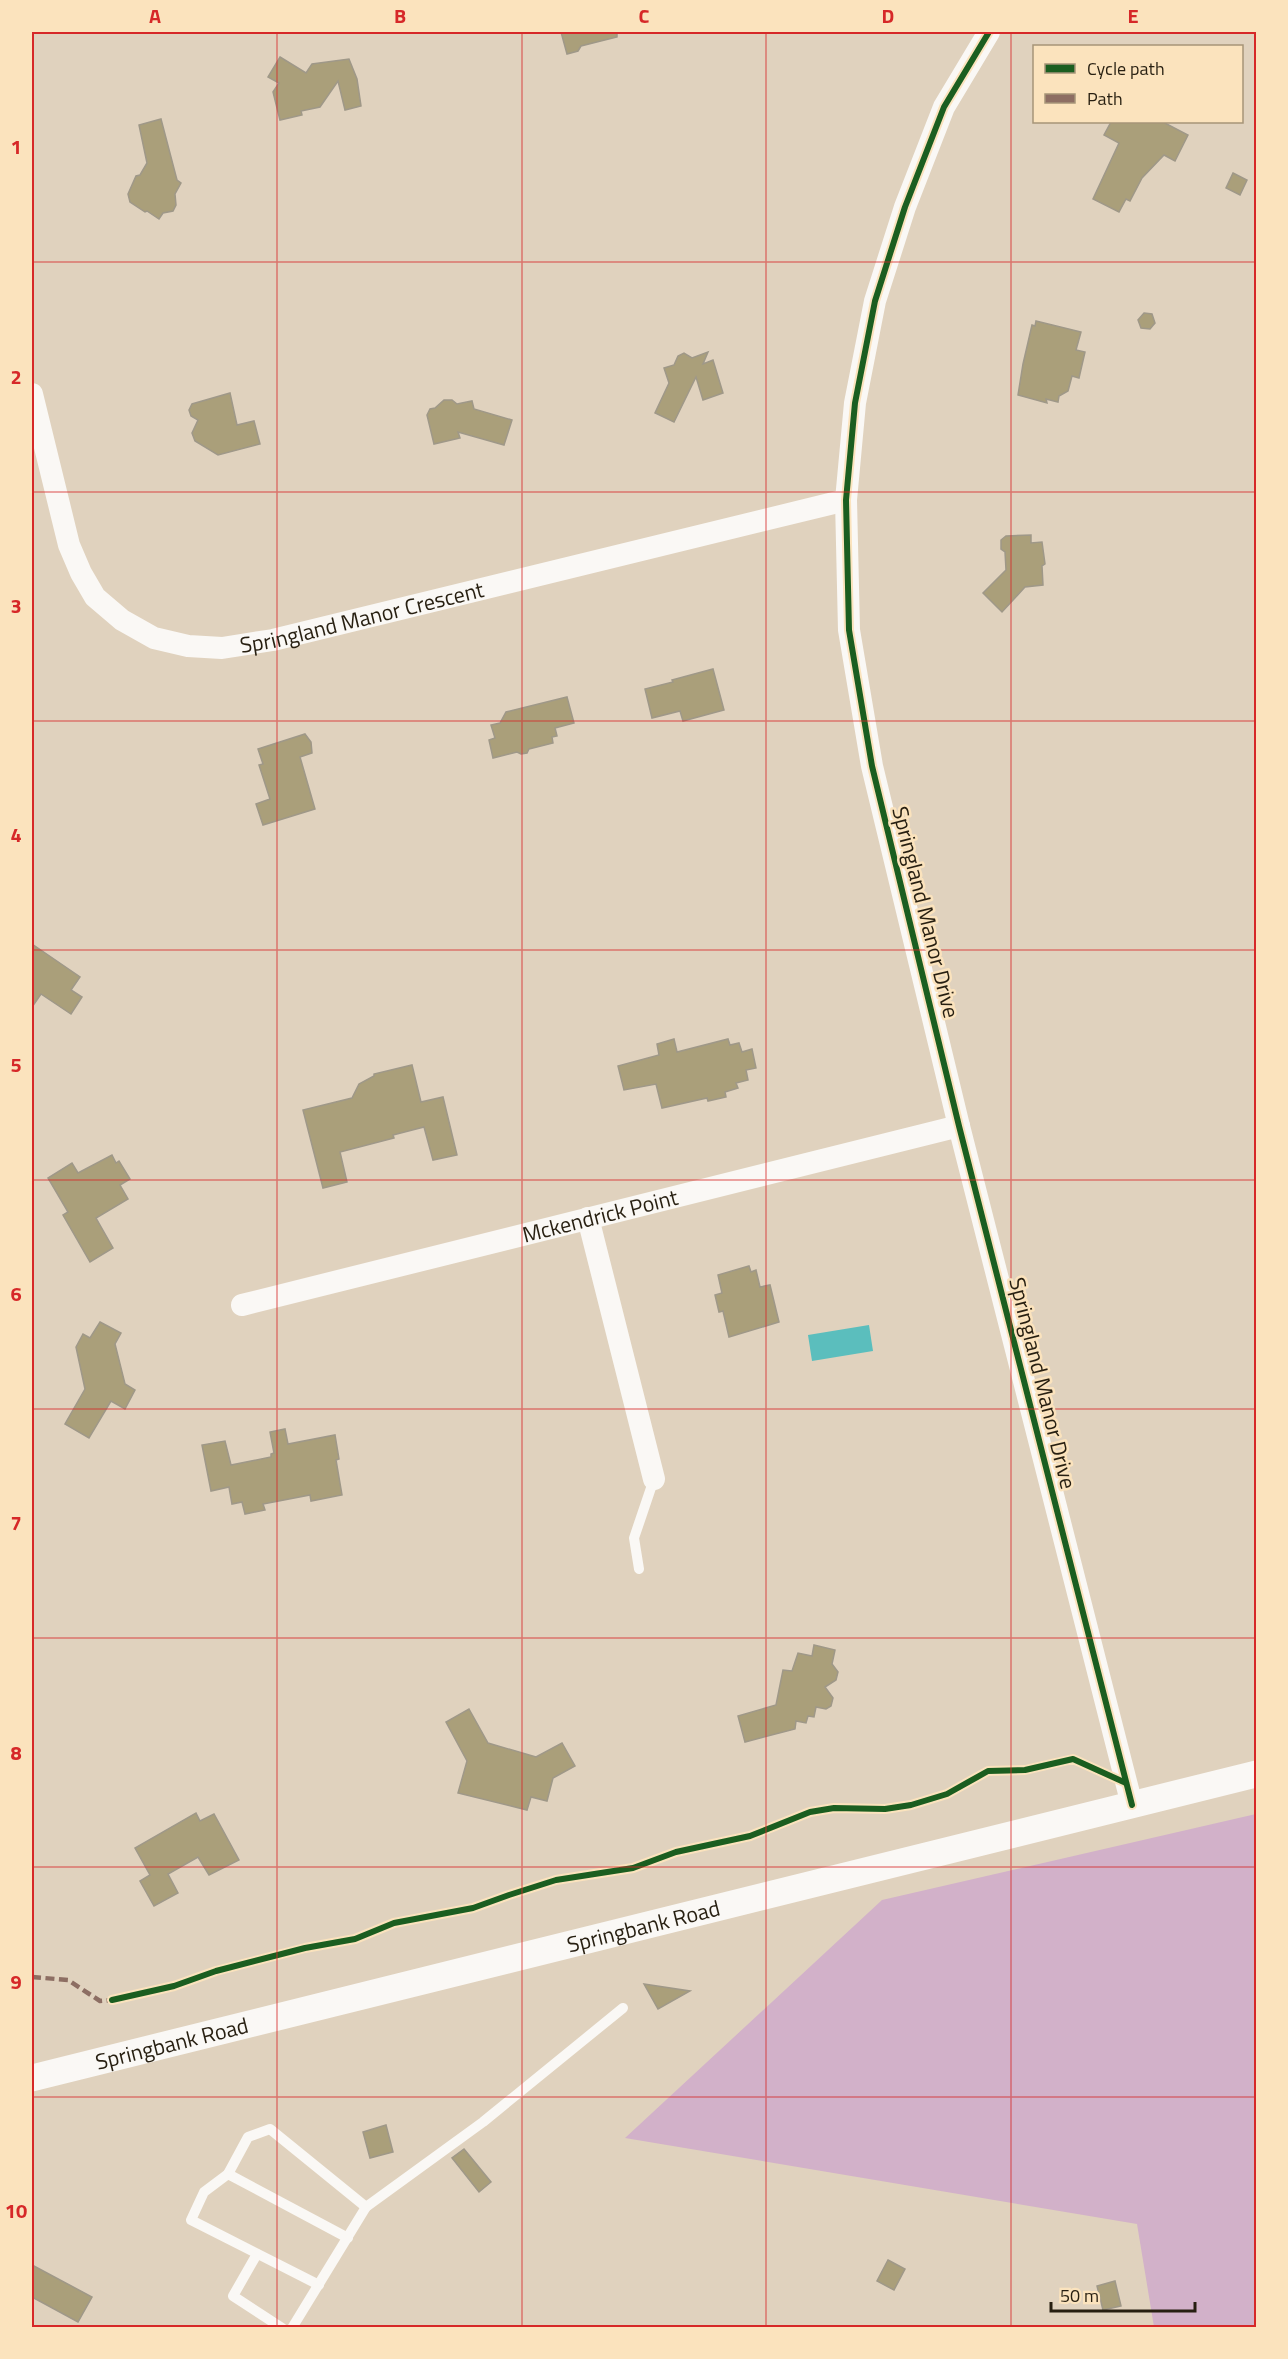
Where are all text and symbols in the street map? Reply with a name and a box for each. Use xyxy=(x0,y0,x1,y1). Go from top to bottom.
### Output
text: A xyxy=(149,0,161,31)
text: B xyxy=(394,0,406,31)
text: C xyxy=(639,0,650,31)
text: D xyxy=(882,0,894,31)
text: E xyxy=(1127,0,1139,31)
legend xyxy=(1033,45,1243,123)
text: Cycle path xyxy=(1087,55,1165,82)
text: Path xyxy=(1087,85,1123,112)
text: 1 xyxy=(10,131,22,162)
text: 2 xyxy=(10,361,22,392)
street label: Springland Manor Crescent xyxy=(237,572,487,662)
text: 3 xyxy=(10,590,22,621)
street label: Springland Manor Drive xyxy=(883,803,969,1021)
text: 4 xyxy=(10,819,22,850)
text: 5 xyxy=(10,1049,22,1080)
street label: Mckendrick Point xyxy=(519,1180,682,1251)
street label: Springland Manor Drive xyxy=(1000,1274,1086,1492)
text: 6 xyxy=(10,1278,22,1309)
text: 7 xyxy=(10,1507,22,1538)
text: 8 xyxy=(10,1737,22,1768)
street label: Springbank Road xyxy=(563,1891,724,1962)
text: 9 xyxy=(10,1966,22,1997)
street label: Springbank Road xyxy=(92,2008,252,2079)
text: 10 xyxy=(5,2195,27,2226)
scale bar xyxy=(1051,2275,1195,2313)
text: 50 m xyxy=(1060,2282,1099,2309)

